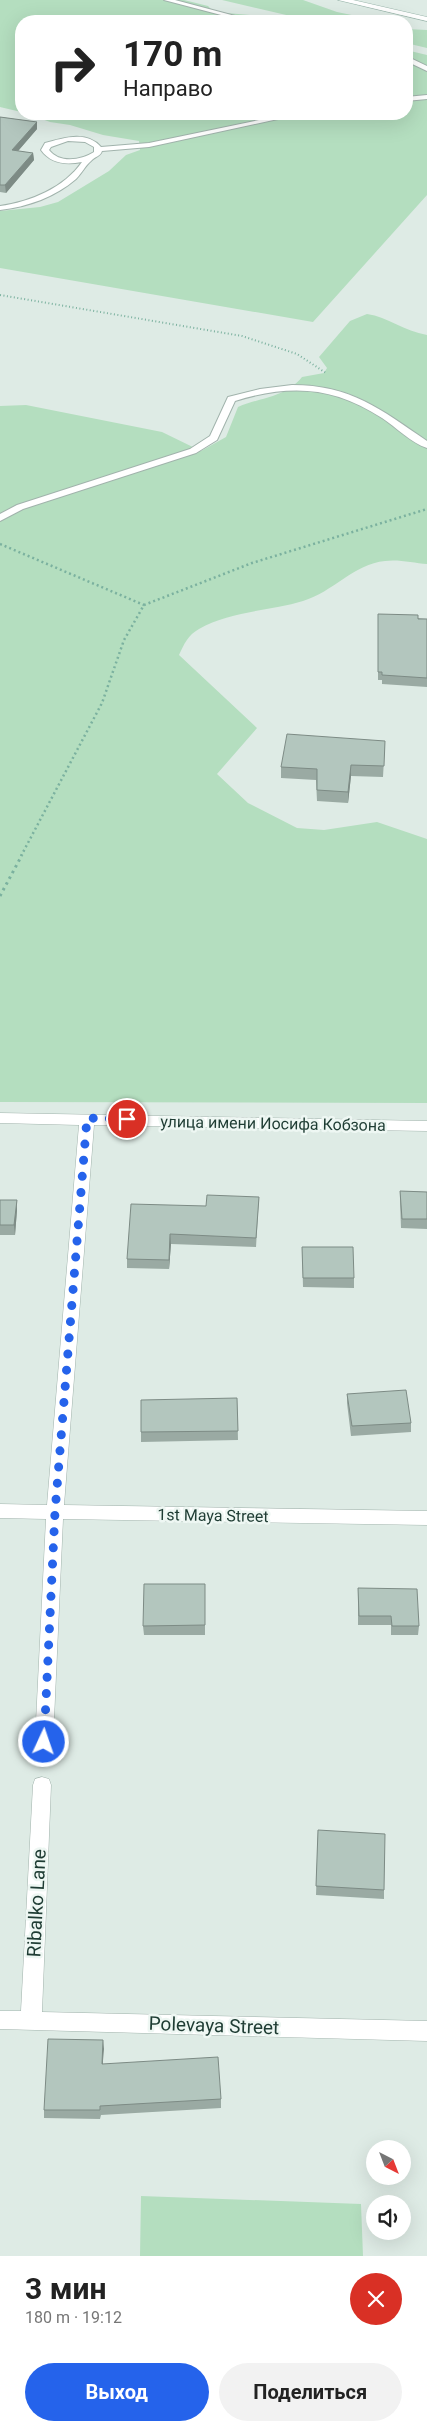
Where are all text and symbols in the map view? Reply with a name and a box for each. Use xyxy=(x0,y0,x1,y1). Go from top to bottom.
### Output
text: 170 m xyxy=(123,34,222,75)
icon: right xyxy=(40,35,105,100)
text: Направо xyxy=(123,76,213,101)
pin xyxy=(106,1098,148,1140)
icon: arrive xyxy=(113,1105,141,1133)
street label: улица имени Иосифа Кобзона xyxy=(160,1112,386,1135)
street label: 1st Maya Street xyxy=(157,1505,269,1526)
position arrow xyxy=(17,1715,69,1767)
street label: Ribalko Lane xyxy=(22,1848,51,1958)
street label: Polevaya Street xyxy=(148,2012,280,2039)
north arrow xyxy=(366,2140,411,2185)
map controls xyxy=(366,2140,411,2240)
button: sound xyxy=(366,2195,411,2240)
text: 3 мин xyxy=(25,2271,106,2306)
button: close xyxy=(350,2273,402,2325)
text: 180 m · 19:12 xyxy=(25,2308,122,2327)
button: Выход xyxy=(25,2363,209,2421)
button: Поделиться xyxy=(219,2363,402,2421)

